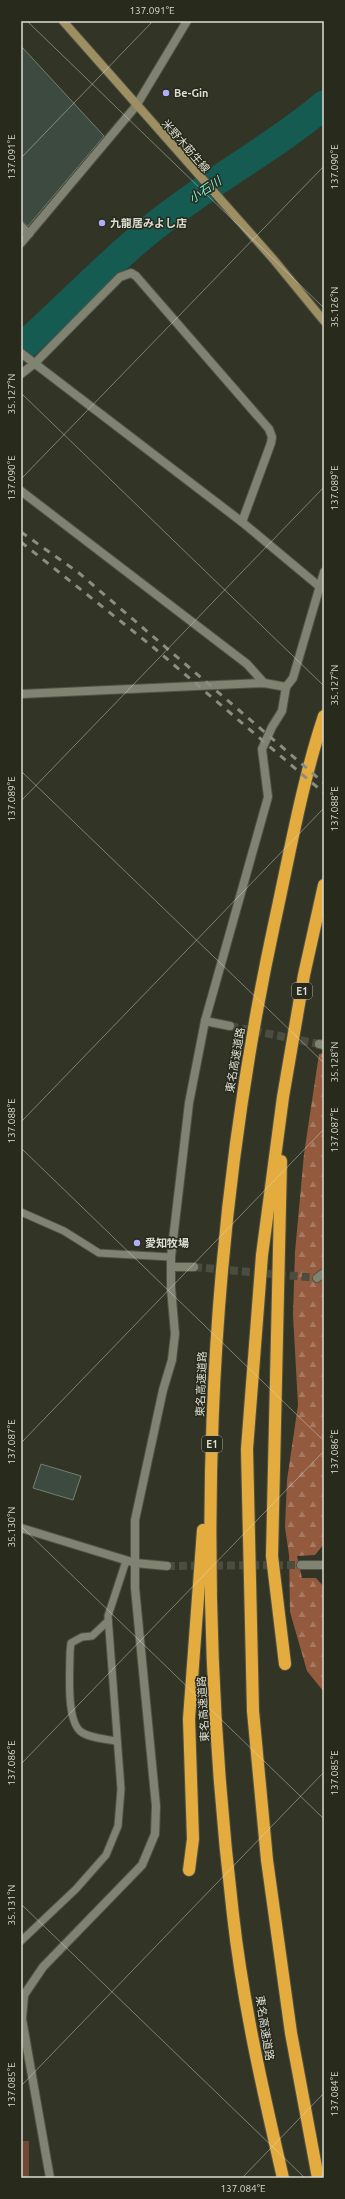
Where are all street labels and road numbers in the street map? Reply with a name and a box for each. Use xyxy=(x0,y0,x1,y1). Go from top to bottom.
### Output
street label: 米野木莇生線 xyxy=(160,117,212,175)
road number: E1 xyxy=(292,983,312,999)
street label: 東名高速道路 xyxy=(223,1026,247,1094)
street label: 東名高速道路 xyxy=(194,1351,208,1417)
road number: E1 xyxy=(202,1436,222,1452)
street label: 東名高速道路 xyxy=(195,1676,211,1742)
street label: 東名高速道路 xyxy=(254,1994,276,2062)

